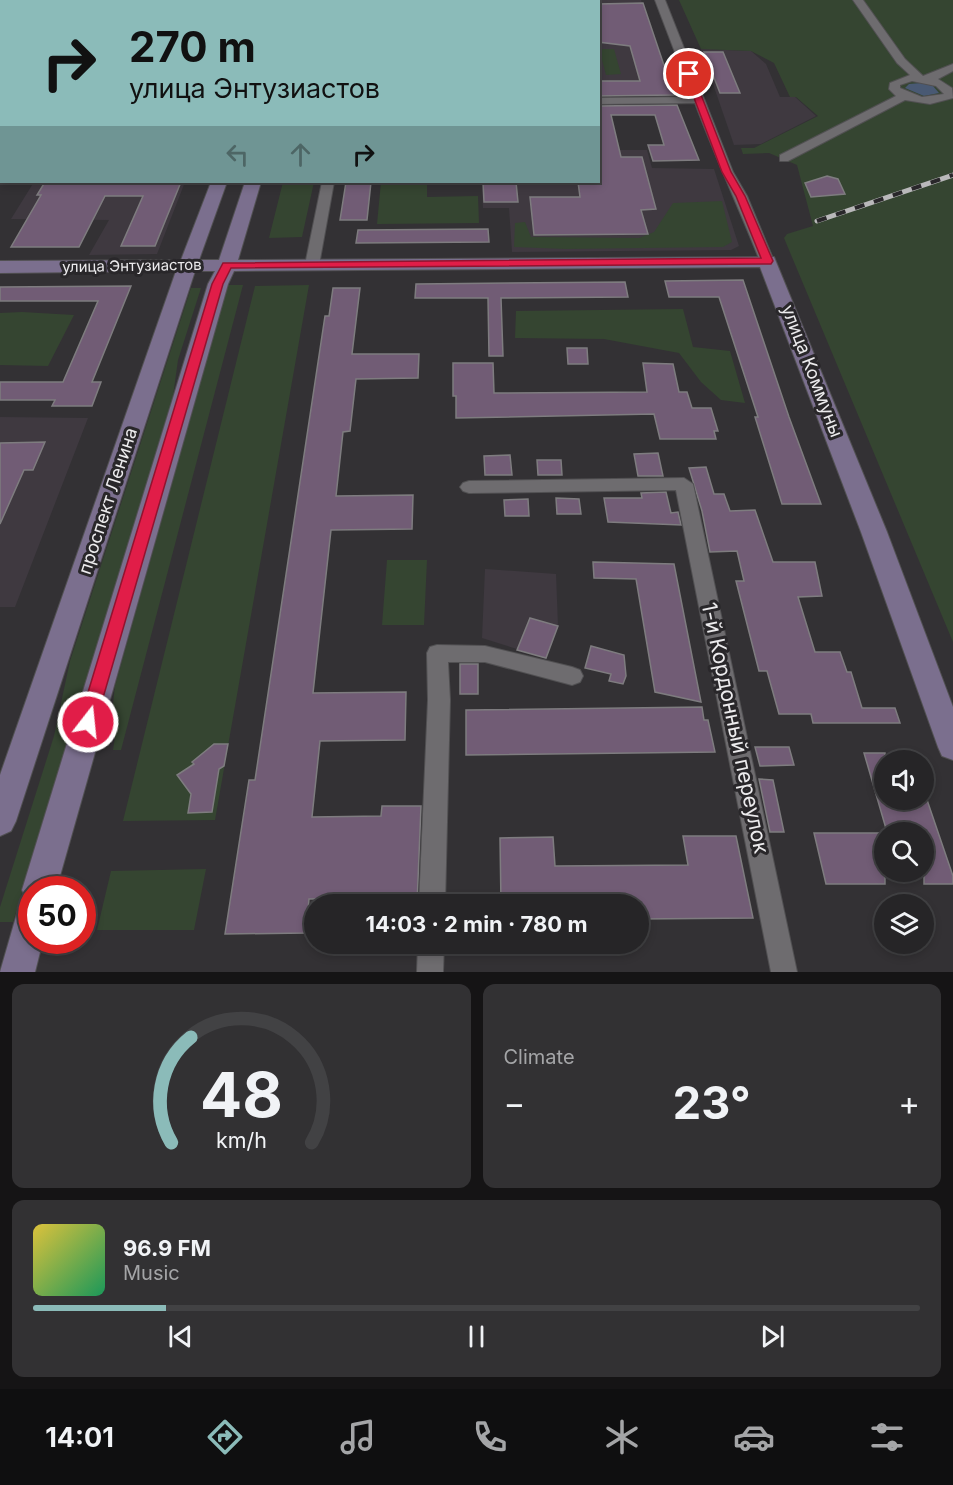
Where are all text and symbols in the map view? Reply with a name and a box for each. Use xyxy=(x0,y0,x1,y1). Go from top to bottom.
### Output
text: 270 m xyxy=(129,21,256,72)
icon: right xyxy=(30,24,108,102)
pin xyxy=(663,48,714,99)
icon: arrive xyxy=(672,57,705,90)
text: улица Энтузиастов xyxy=(129,72,380,105)
icon: left xyxy=(221,138,254,171)
icon: ahead xyxy=(284,138,317,171)
icon: right xyxy=(347,138,380,171)
street label: улица Энтузиастов xyxy=(62,255,202,276)
street label: улица Коммуны xyxy=(778,302,847,440)
street label: проспект Ленина xyxy=(74,425,141,577)
street label: 1-й Кордонный переулок xyxy=(697,600,774,856)
position arrow xyxy=(56,690,120,754)
map controls xyxy=(874,750,934,954)
button: sound xyxy=(874,750,934,810)
button: search xyxy=(874,822,934,882)
speed limit sign: 50 xyxy=(18,876,96,954)
button: layers xyxy=(874,894,934,954)
text: 14:03 · 2 min · 780 m xyxy=(365,911,588,937)
text: Climate xyxy=(504,1045,575,1069)
text: 48 xyxy=(200,1057,283,1132)
text: 23° xyxy=(673,1075,751,1130)
text: − xyxy=(504,1083,525,1123)
text: + xyxy=(898,1083,920,1123)
text: km/h xyxy=(216,1127,267,1153)
text: 96.9 FM xyxy=(123,1235,211,1261)
text: Music xyxy=(123,1261,180,1285)
icon: previous xyxy=(164,1320,197,1353)
icon: pause xyxy=(460,1320,493,1353)
icon: next xyxy=(756,1320,789,1353)
icon: directions xyxy=(204,1416,246,1458)
icon: music xyxy=(337,1416,379,1458)
icon: phone xyxy=(469,1416,511,1458)
icon: climate xyxy=(601,1416,643,1458)
icon: car xyxy=(733,1416,775,1458)
icon: filters xyxy=(866,1416,908,1458)
text: 14:01 xyxy=(45,1421,114,1454)

